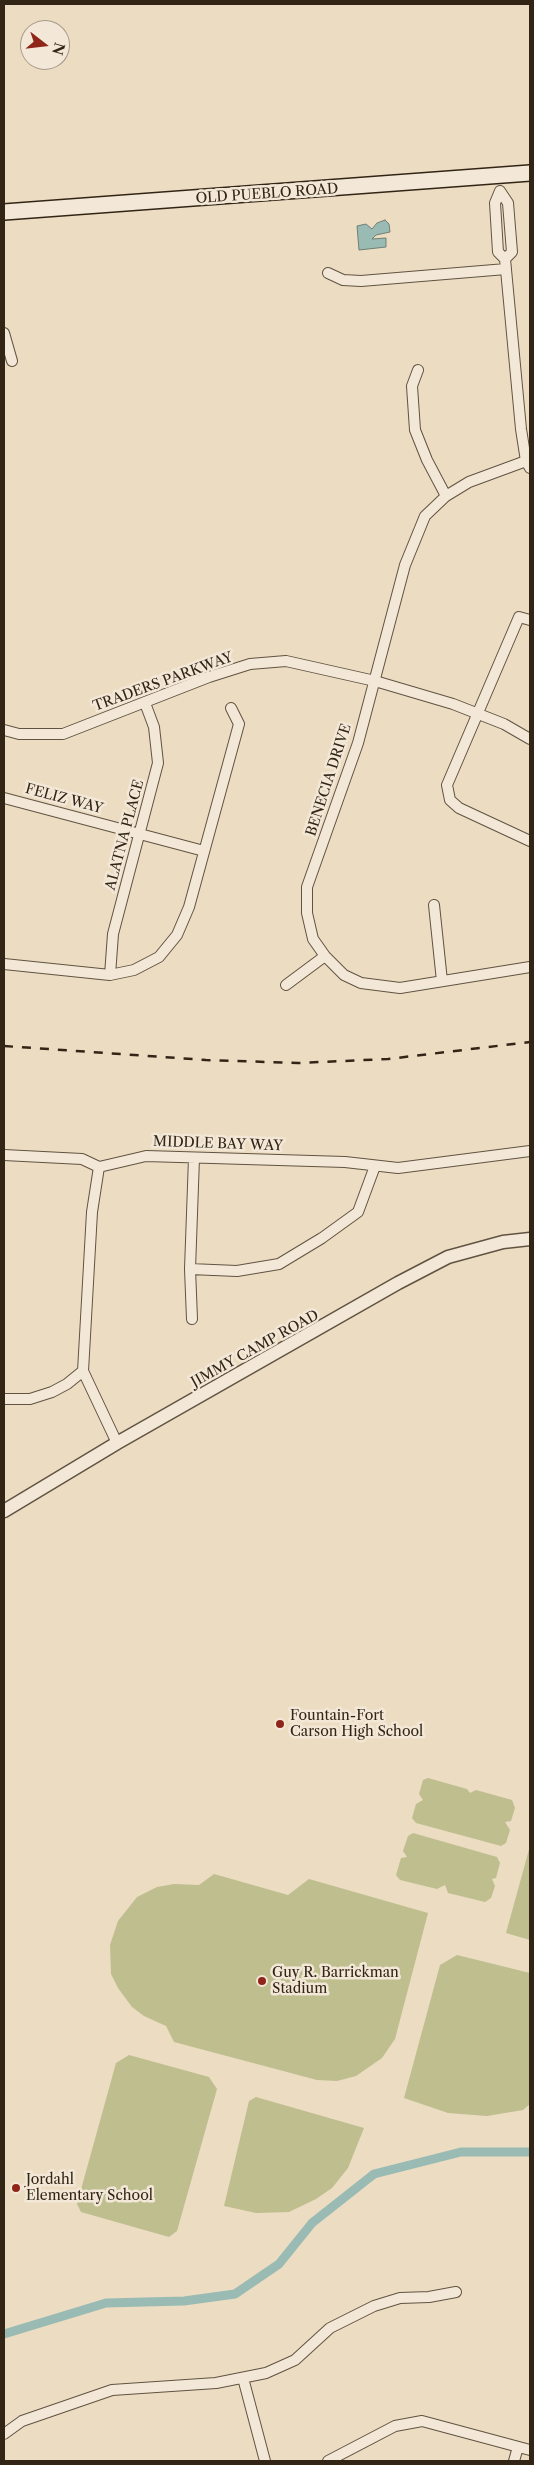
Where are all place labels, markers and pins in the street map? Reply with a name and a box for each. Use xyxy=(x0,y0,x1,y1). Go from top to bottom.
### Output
place label: Fountain-Fort Carson High School xyxy=(290,1708,423,1740)
marker: Fountain-Fort Carson High School xyxy=(274,1718,286,1730)
place label: Guy R. Barrickman Stadium xyxy=(272,1965,399,1998)
marker: Guy R. Barrickman Stadium xyxy=(256,1975,268,1987)
place label: Jordahl Elementary School xyxy=(26,2172,153,2204)
marker: Jordahl Elementary School xyxy=(10,2182,22,2194)

